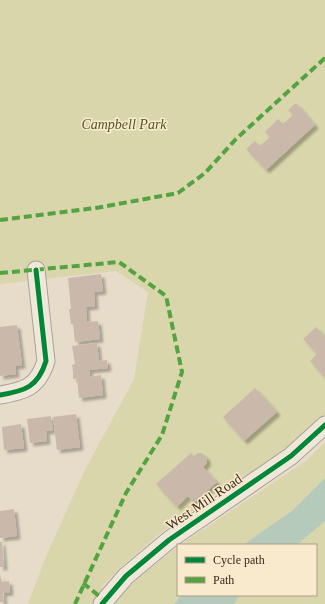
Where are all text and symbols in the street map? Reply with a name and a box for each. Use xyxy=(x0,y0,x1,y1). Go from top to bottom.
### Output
park label: Campbell Park xyxy=(81,117,167,132)
street label: West Mill Road xyxy=(163,471,245,533)
legend xyxy=(177,544,317,596)
text: Cycle path xyxy=(213,553,265,567)
text: Path xyxy=(213,573,234,587)

